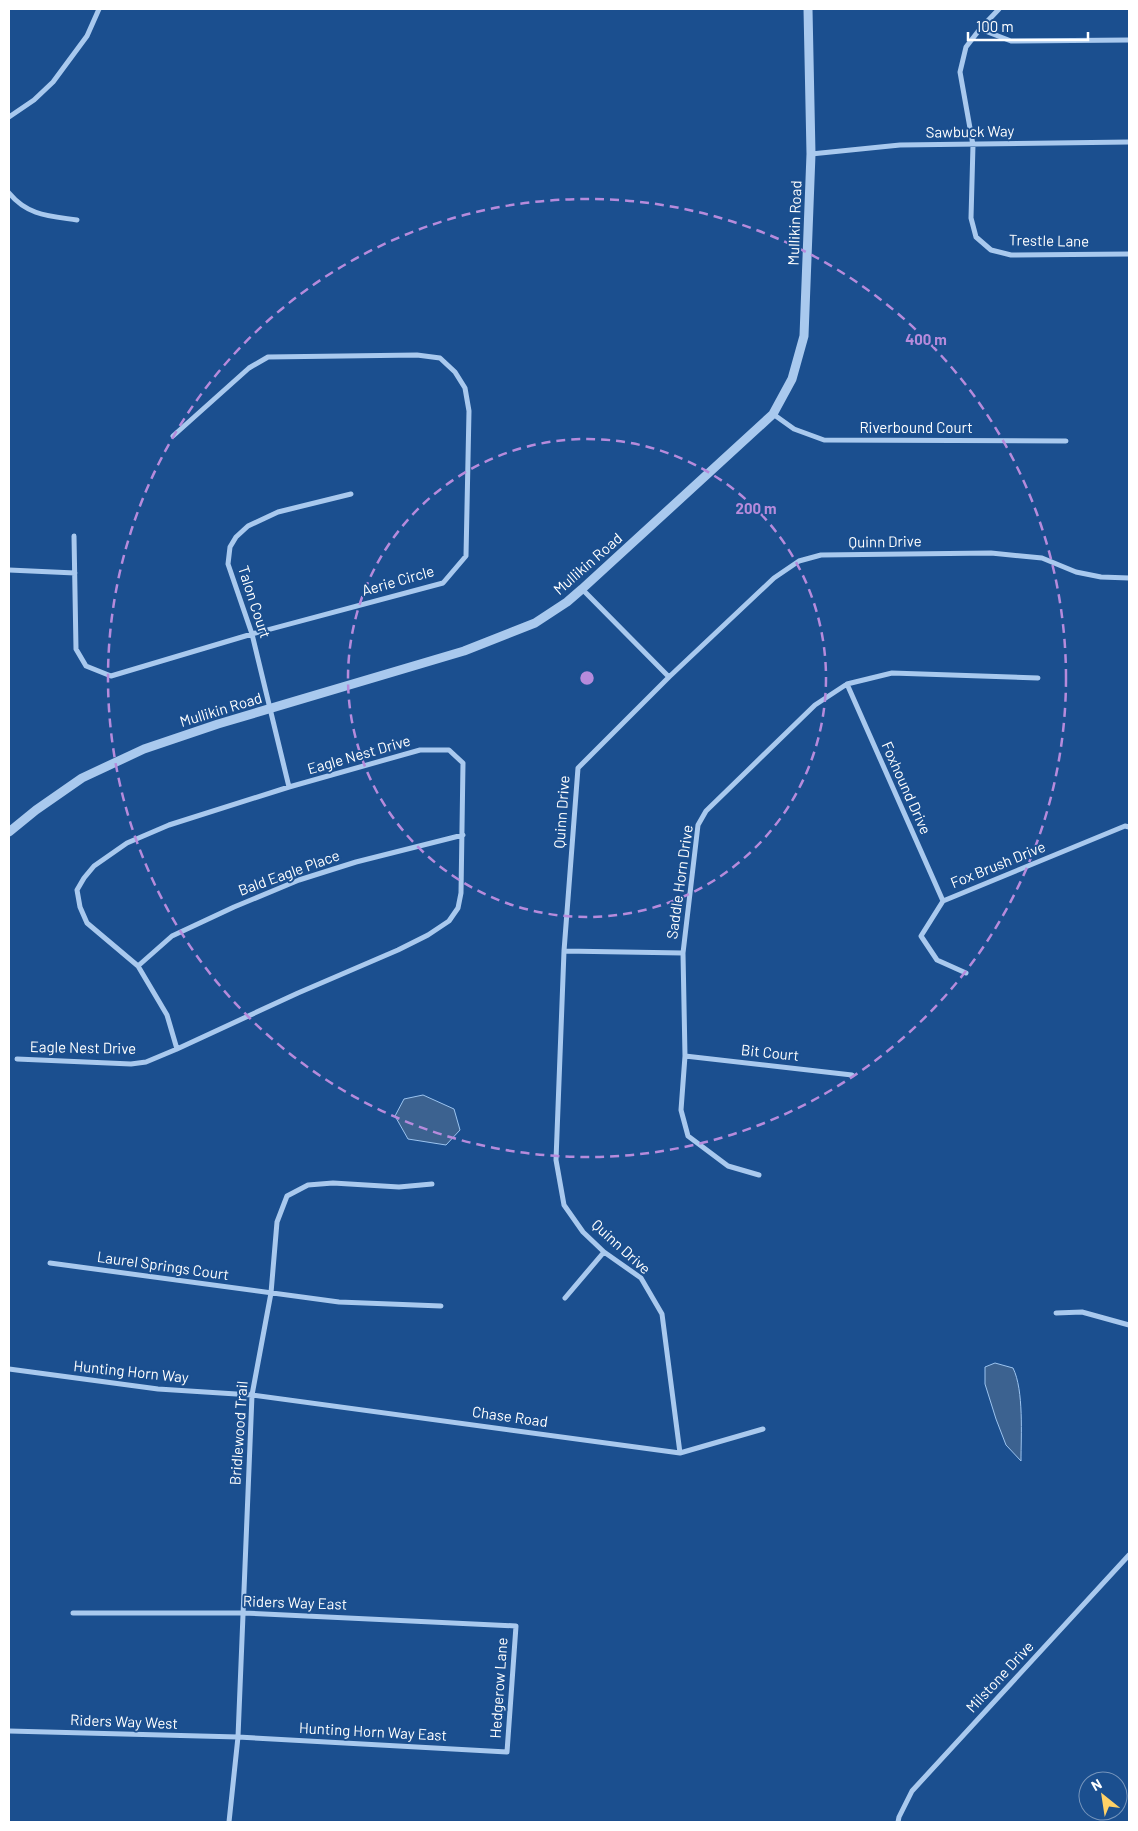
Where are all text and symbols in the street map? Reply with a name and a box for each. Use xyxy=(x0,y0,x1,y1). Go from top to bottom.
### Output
scale bar xyxy=(968,10,1088,42)
text: 100 m xyxy=(976,17,1014,35)
street label: Sawbuck Way xyxy=(926,121,1015,141)
street label: Mullikin Road xyxy=(784,180,804,266)
street label: Trestle Lane xyxy=(1009,230,1089,250)
text: 400 m xyxy=(905,330,947,348)
street label: Riverbound Court xyxy=(859,418,973,436)
text: 200 m xyxy=(735,499,777,517)
street label: Mullikin Road xyxy=(549,529,625,598)
street label: Quinn Drive xyxy=(848,531,922,551)
street label: Aerie Circle xyxy=(359,561,436,599)
street label: Talon Court xyxy=(235,563,275,640)
centre of rings xyxy=(578,669,596,687)
street label: Mullikin Road xyxy=(177,688,264,730)
street label: Eagle Nest Drive xyxy=(305,731,412,777)
street label: Foxhound Drive xyxy=(878,738,935,837)
street label: Quinn Drive xyxy=(549,775,573,849)
street label: Saddle Horn Drive xyxy=(662,824,696,940)
street label: Fox Brush Drive xyxy=(948,837,1048,891)
street label: Bald Eagle Place xyxy=(236,845,342,899)
street label: Eagle Nest Drive xyxy=(30,1037,136,1057)
street label: Bit Court xyxy=(740,1040,800,1064)
street label: Quinn Drive xyxy=(588,1215,655,1277)
street label: Laurel Springs Court xyxy=(96,1247,230,1283)
street label: Hunting Horn Way xyxy=(73,1356,190,1386)
street label: Bridlewood Trail xyxy=(225,1380,251,1486)
street label: Chase Road xyxy=(471,1402,549,1430)
street label: Riders Way East xyxy=(243,1591,347,1613)
street label: Hedgerow Lane xyxy=(485,1637,511,1739)
street label: Milstone Drive xyxy=(962,1637,1037,1716)
street label: Riders Way West xyxy=(70,1710,178,1732)
street label: Hunting Horn Way East xyxy=(299,1718,448,1744)
north arrow xyxy=(1078,1771,1128,1821)
text: N xyxy=(1088,1775,1105,1794)

